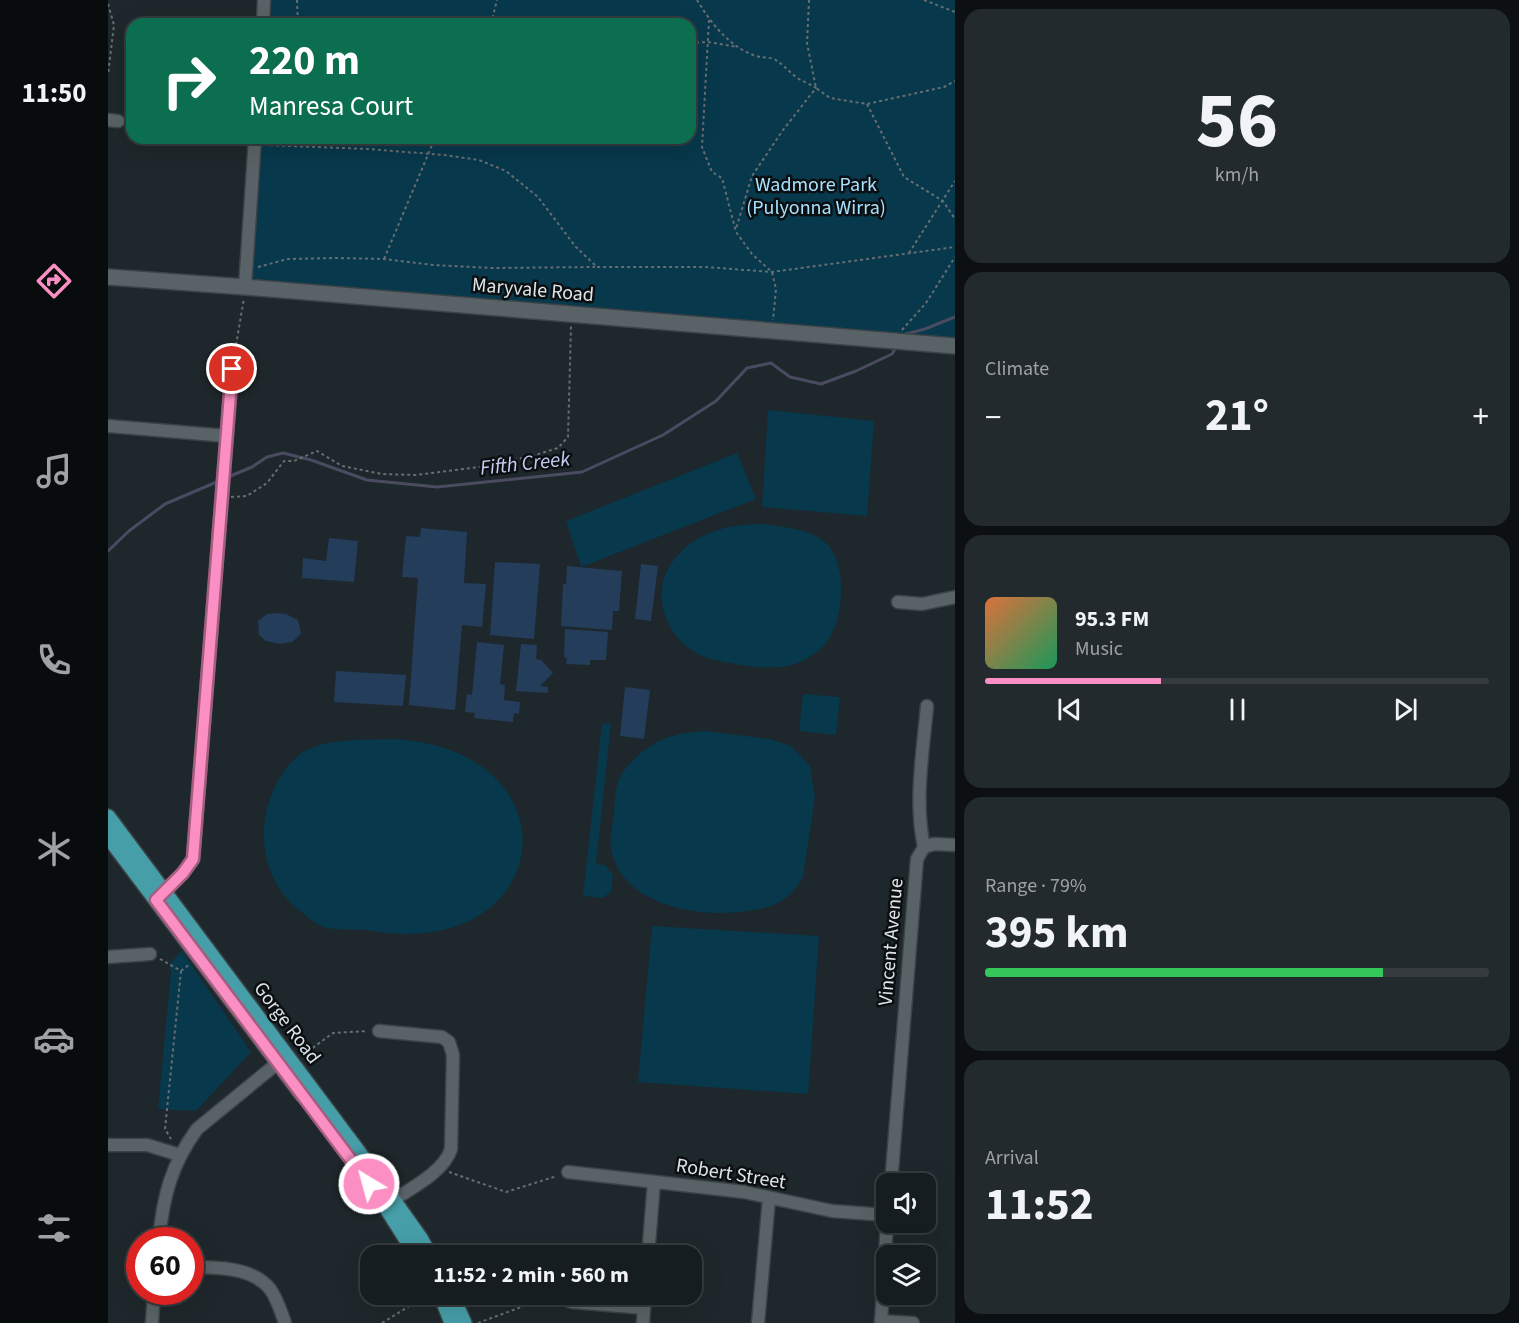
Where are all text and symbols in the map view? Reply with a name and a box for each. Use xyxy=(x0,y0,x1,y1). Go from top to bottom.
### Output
text: 220 m xyxy=(249,31,360,91)
icon: right xyxy=(150,42,228,120)
text: 56 xyxy=(1196,66,1278,177)
text: 11:50 xyxy=(21,74,87,113)
text: Manresa Court xyxy=(249,87,413,126)
text: km/h xyxy=(1215,161,1259,189)
park label: Wadmore Park (Pulyonna Wirra) xyxy=(746,171,886,222)
icon: directions xyxy=(33,260,75,302)
street label: Maryvale Road xyxy=(471,271,595,309)
pin xyxy=(206,343,257,394)
icon: arrive xyxy=(215,352,248,385)
text: Climate xyxy=(985,355,1049,383)
text: 21° xyxy=(1205,384,1269,448)
text: − xyxy=(985,394,1001,441)
text: + xyxy=(1473,394,1489,441)
water label: Fifth Creek xyxy=(478,443,573,483)
icon: music xyxy=(33,450,75,492)
text: 95.3 FM xyxy=(1075,603,1149,635)
text: Music xyxy=(1075,635,1123,663)
icon: phone xyxy=(33,639,75,681)
icon: previous xyxy=(1053,693,1086,726)
icon: pause xyxy=(1221,693,1254,726)
icon: next xyxy=(1389,693,1422,726)
icon: climate xyxy=(33,828,75,870)
text: Range · 79% xyxy=(985,872,1086,900)
street label: Vincent Avenue xyxy=(871,877,911,1007)
text: 395 km xyxy=(985,901,1129,965)
street label: Gorge Road xyxy=(247,976,327,1070)
icon: car xyxy=(33,1018,75,1060)
text: Arrival xyxy=(985,1144,1039,1172)
position arrow xyxy=(337,1152,401,1216)
street label: Robert Street xyxy=(674,1152,788,1197)
map controls xyxy=(876,1173,936,1305)
button: sound xyxy=(876,1173,936,1233)
text: 11:52 xyxy=(985,1173,1094,1237)
icon: filters xyxy=(33,1207,75,1249)
speed limit sign: 60 xyxy=(126,1227,204,1305)
button: layers xyxy=(876,1245,936,1305)
text: 11:52 · 2 min · 560 m xyxy=(433,1259,629,1291)

